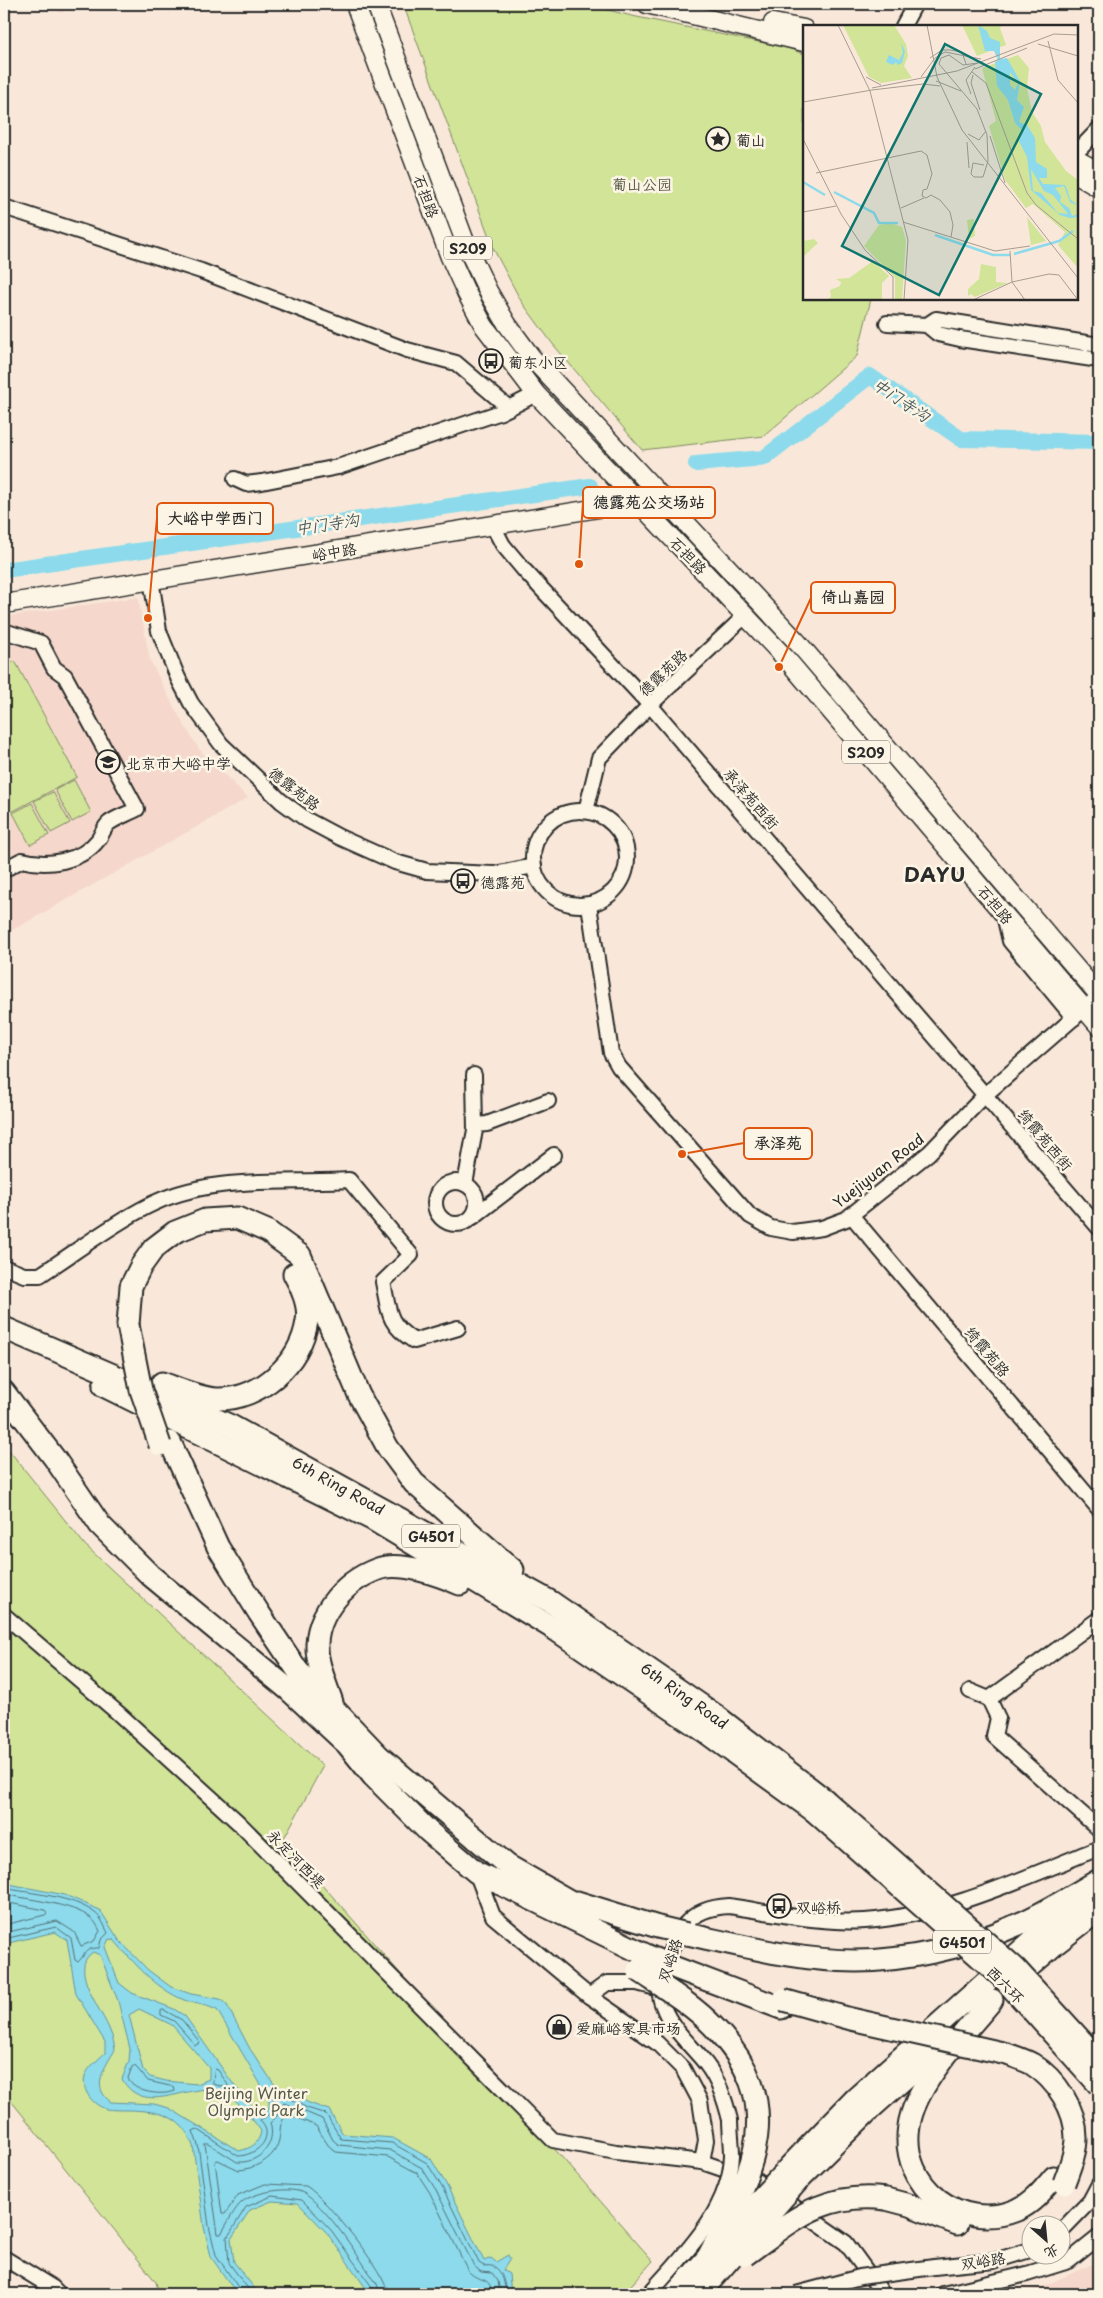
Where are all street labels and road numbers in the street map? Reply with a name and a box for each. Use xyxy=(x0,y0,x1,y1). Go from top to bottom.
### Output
street label: 石担路 xyxy=(408,171,446,221)
road number: S209 xyxy=(444,237,492,260)
street label: 石担路 xyxy=(665,531,713,579)
street label: 峪中路 xyxy=(310,536,358,566)
street label: 德露苑路 xyxy=(632,643,692,701)
road number: S209 xyxy=(842,740,890,764)
street label: 德露苑路 xyxy=(264,760,326,816)
street label: 承泽苑西街 xyxy=(719,762,785,834)
street label: 石担路 xyxy=(973,879,1019,929)
street label: 绮霞苑西街 xyxy=(1013,1103,1079,1175)
street label: Yuejiyuan Road xyxy=(827,1127,929,1213)
street label: 绮霞苑路 xyxy=(960,1321,1016,1381)
street label: 6th Ring Road xyxy=(288,1450,390,1520)
road number: G4501 xyxy=(402,1524,460,1548)
street label: 6th Ring Road xyxy=(636,1656,734,1734)
street label: 永定河西堤 xyxy=(262,1823,332,1893)
road number: G4501 xyxy=(933,1930,991,1954)
street label: 双峪路 xyxy=(651,1935,687,1985)
street label: 西六环 xyxy=(982,1960,1030,2008)
street label: 双峪路 xyxy=(959,2245,1007,2275)

